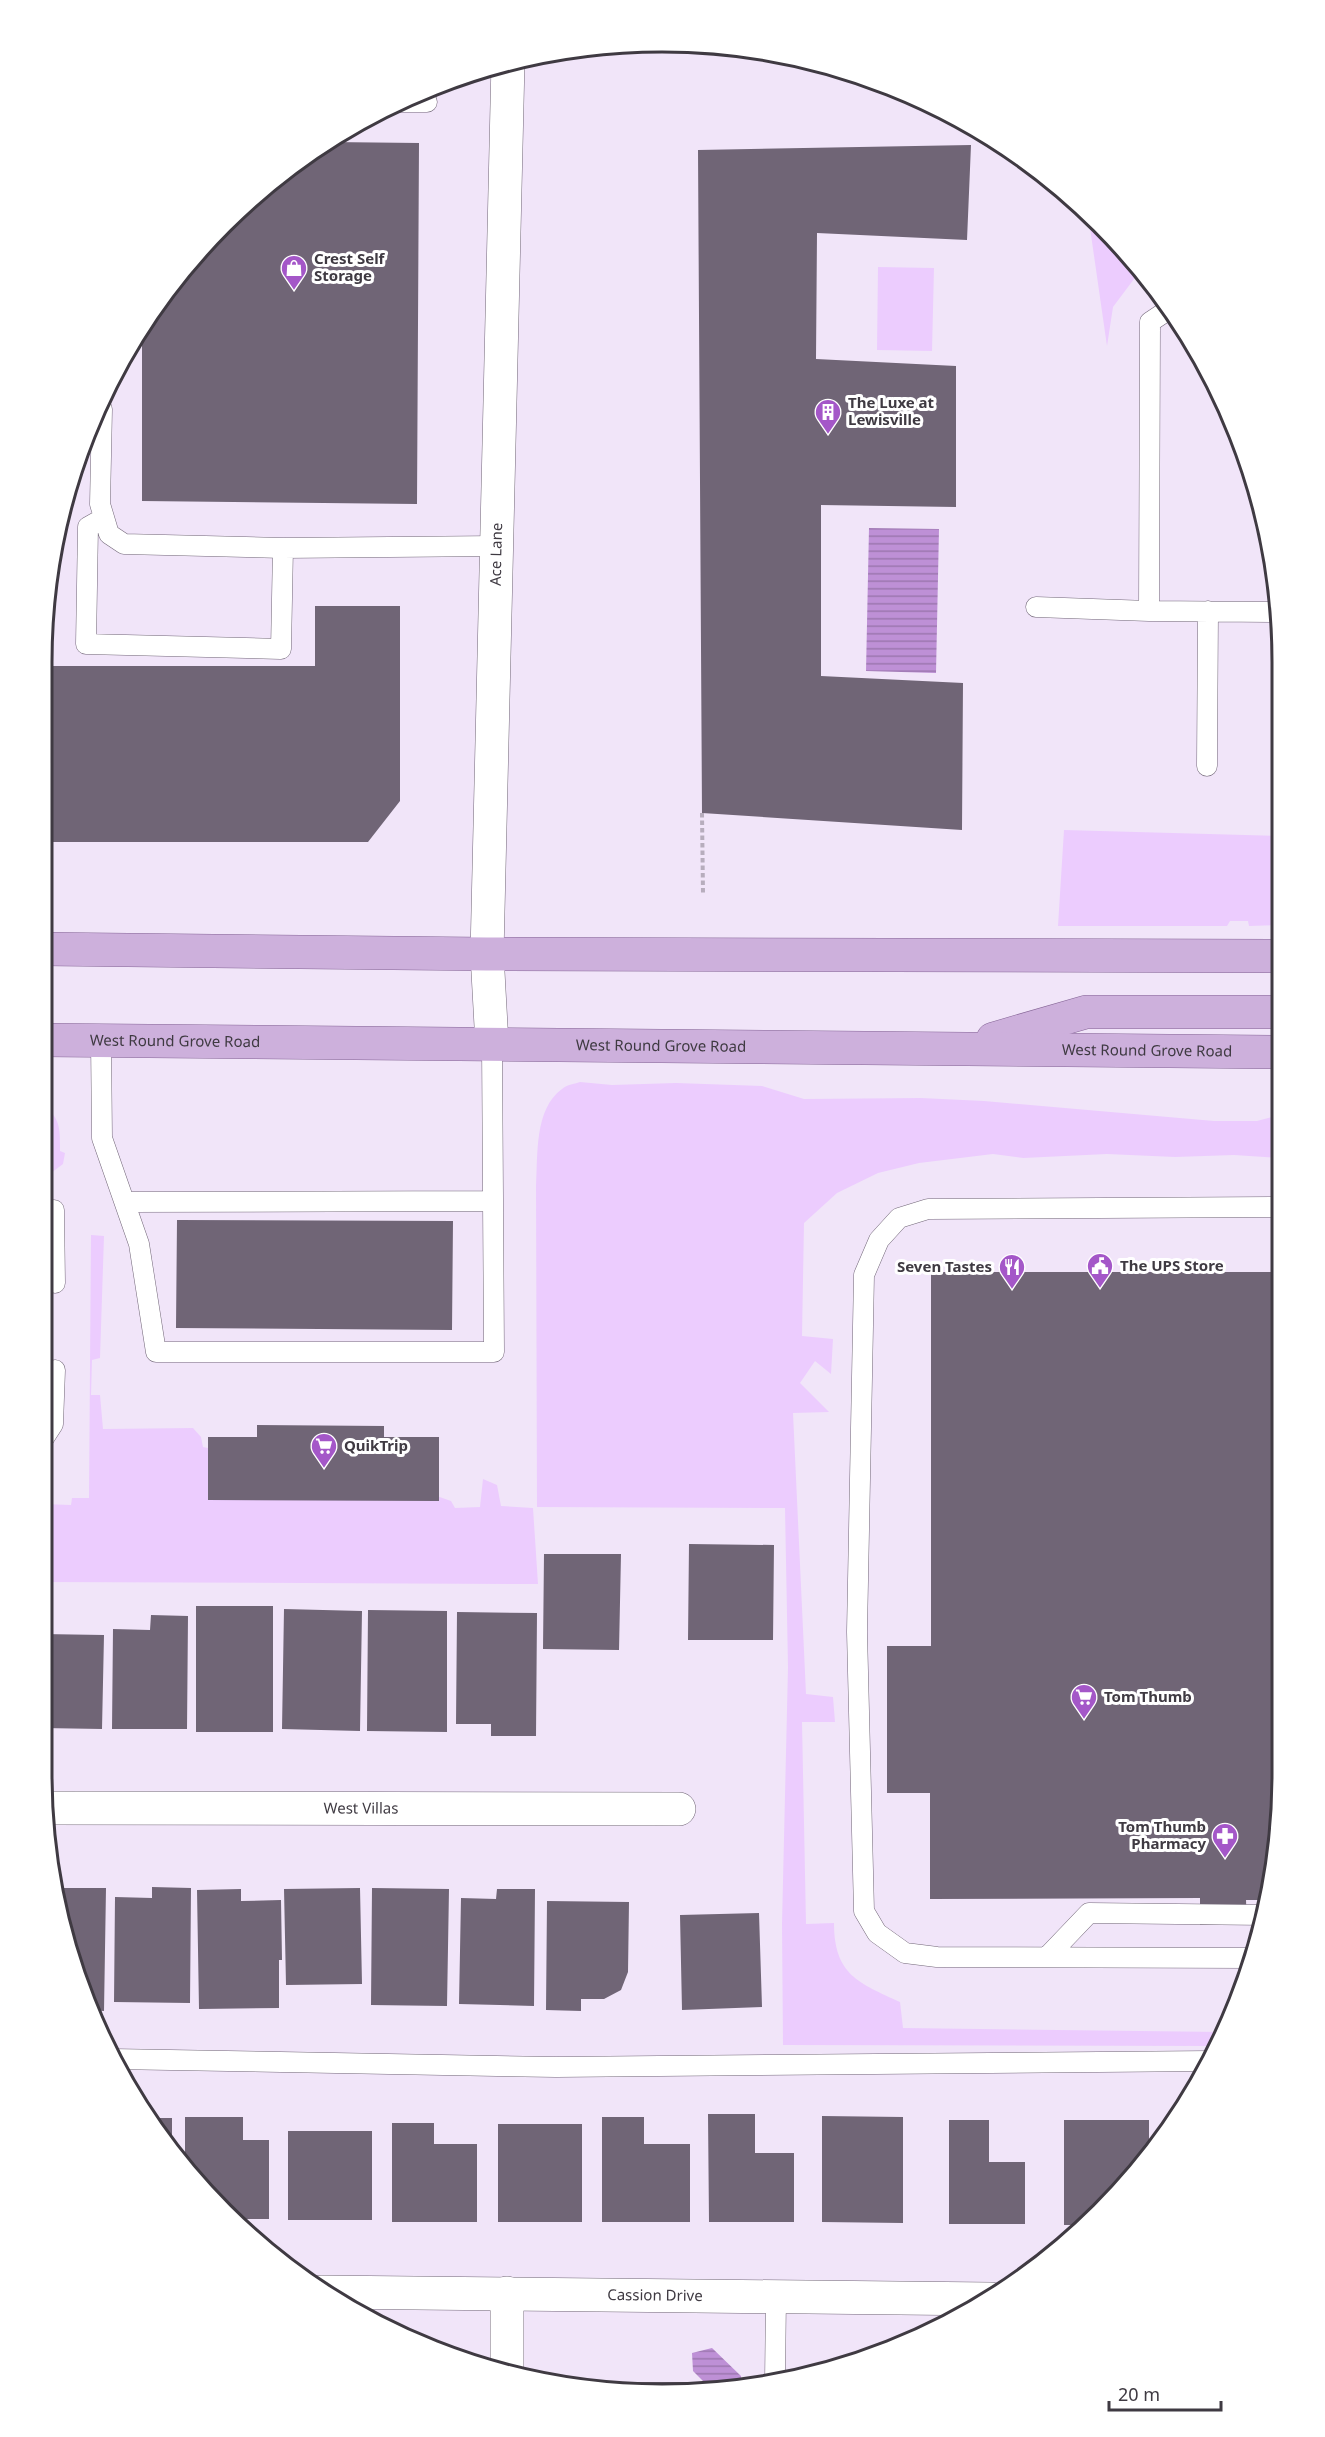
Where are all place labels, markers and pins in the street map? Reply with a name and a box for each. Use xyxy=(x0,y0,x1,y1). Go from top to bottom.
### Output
place label: Crest Self Storage xyxy=(314,248,386,285)
shop icon: Crest Self Storage xyxy=(279,253,309,291)
place label: The Luxe at Lewisville xyxy=(848,392,935,429)
building icon: The Luxe at Lewisville xyxy=(813,397,843,435)
public building icon: The UPS Store xyxy=(1085,1251,1115,1289)
restaurant icon: Seven Tastes xyxy=(997,1252,1027,1290)
place label: The UPS Store xyxy=(1120,1255,1224,1275)
place label: Seven Tastes xyxy=(897,1256,992,1276)
supermarket icon: QuikTrip xyxy=(309,1431,339,1469)
place label: QuikTrip xyxy=(344,1435,408,1455)
supermarket icon: Tom Thumb xyxy=(1069,1682,1099,1720)
place label: Tom Thumb xyxy=(1104,1686,1192,1706)
place label: Tom Thumb Pharmacy xyxy=(1118,1816,1206,1853)
pharmacy icon: Tom Thumb Pharmacy xyxy=(1210,1821,1240,1859)

